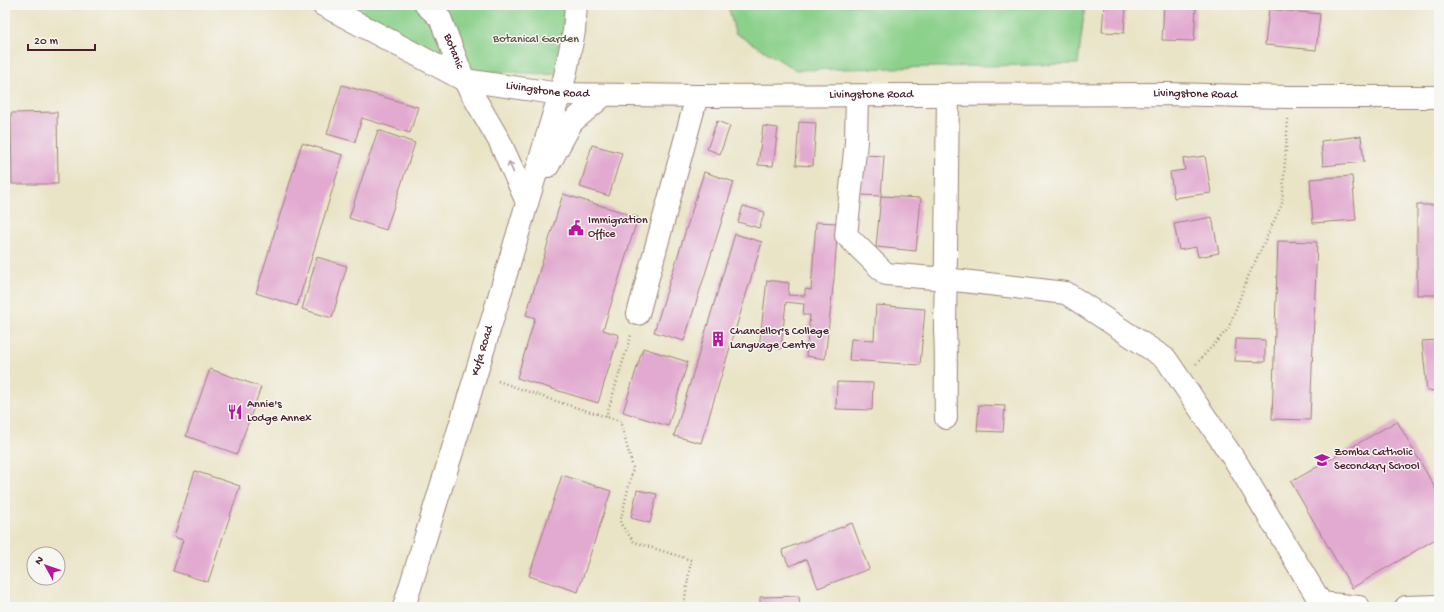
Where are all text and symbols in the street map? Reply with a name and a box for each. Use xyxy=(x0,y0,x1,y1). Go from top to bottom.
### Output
scale bar xyxy=(28,26,95,52)
street label: Botanic xyxy=(440,31,466,72)
park label: Botanical Garden xyxy=(492,33,579,47)
text: 20 m xyxy=(34,35,59,49)
street label: Livingstone Road xyxy=(505,79,590,101)
street label: Livingstone Road xyxy=(1153,87,1238,103)
street label: Livingstone Road xyxy=(829,88,914,102)
one-way arrow xyxy=(507,161,514,173)
place label: Immigration Office xyxy=(588,214,648,242)
public building icon: Immigration Office xyxy=(567,219,585,237)
street label: Kufa Road xyxy=(469,323,497,378)
place label: Chancellor's College Language Centre xyxy=(730,325,830,353)
building icon: Chancellor's College Language Centre xyxy=(709,330,727,348)
place label: Annie's Lodge Annex xyxy=(247,398,312,426)
restaurant icon: Annie's Lodge Annex xyxy=(226,403,244,421)
place label: Zomba Catholic Secondary School xyxy=(1334,446,1420,474)
school or university icon: Zomba Catholic Secondary School xyxy=(1313,451,1331,469)
north arrow xyxy=(26,546,66,586)
text: N xyxy=(33,554,47,567)

